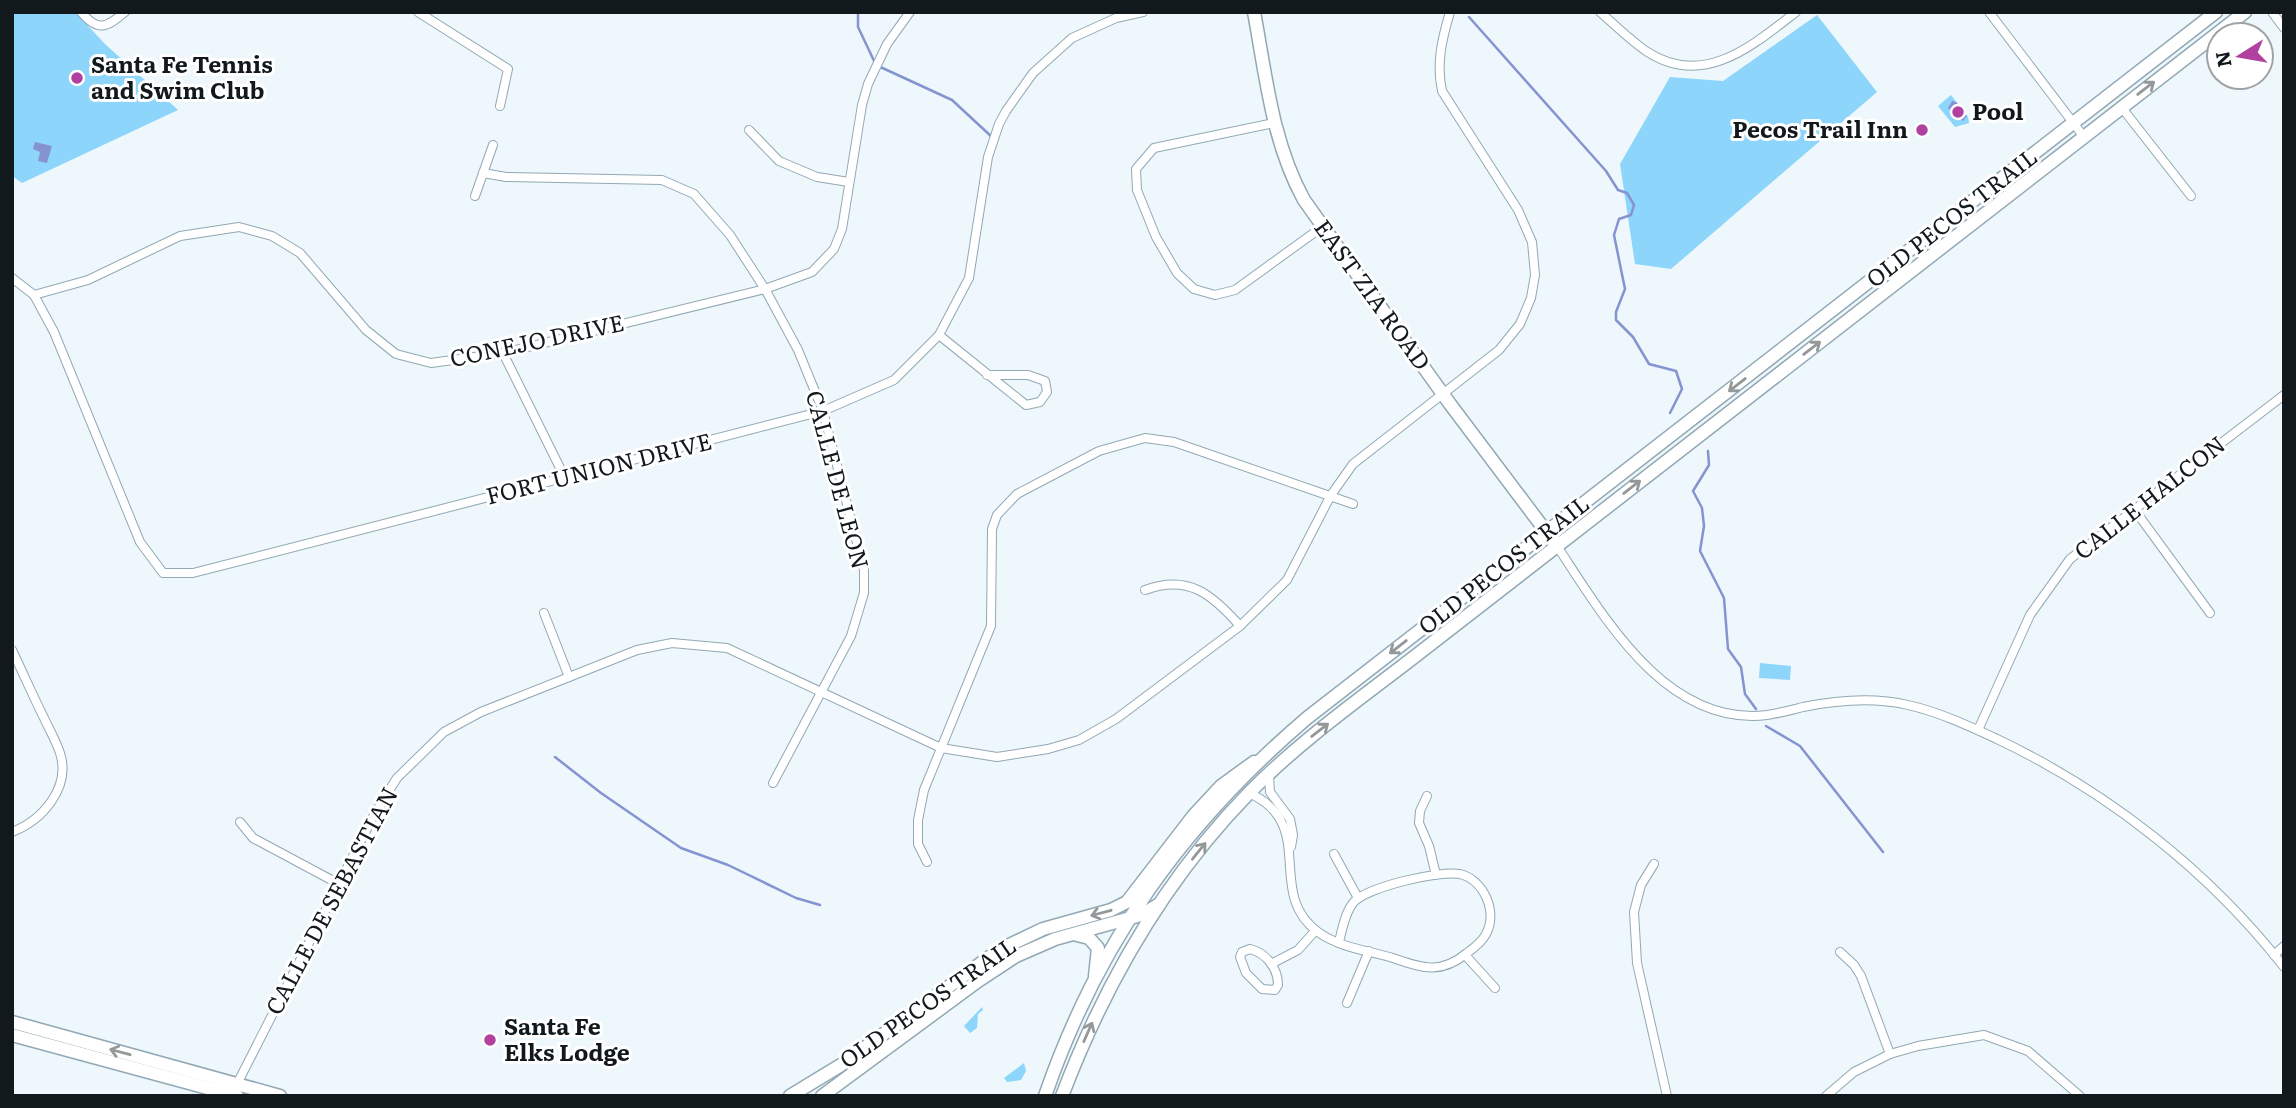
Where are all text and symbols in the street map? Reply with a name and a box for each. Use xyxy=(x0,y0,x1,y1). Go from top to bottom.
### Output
north arrow xyxy=(2205,21,2275,91)
place label: Santa Fe Tennis and Swim Club xyxy=(91,46,273,106)
text: N xyxy=(2207,49,2238,70)
marker: Santa Fe Tennis and Swim Club xyxy=(69,70,85,86)
one-way arrow xyxy=(2137,81,2155,96)
place label: Pool xyxy=(1972,93,2024,127)
marker: Pool xyxy=(1950,104,1966,120)
place label: Pecos Trail Inn xyxy=(1732,111,1908,145)
marker: Pecos Trail Inn xyxy=(1914,122,1930,138)
street label: OLD PECOS TRAIL xyxy=(1858,139,2044,294)
street label: EAST ZIA ROAD xyxy=(1307,211,1440,376)
street label: CONEJO DRIVE xyxy=(446,304,627,374)
one-way arrow xyxy=(1802,341,1821,356)
one-way arrow xyxy=(1728,377,1747,392)
street label: CALLE DE LEON xyxy=(799,386,879,573)
street label: FORT UNION DRIVE xyxy=(482,423,715,512)
street label: CALLE HALCON xyxy=(2066,426,2232,566)
one-way arrow xyxy=(1622,480,1641,495)
street label: OLD PECOS TRAIL xyxy=(1410,486,1596,641)
one-way arrow xyxy=(1389,640,1408,655)
one-way arrow xyxy=(1311,723,1329,738)
street label: CALLE DE SEBASTIAN xyxy=(256,780,405,1020)
one-way arrow xyxy=(1191,842,1206,860)
one-way arrow xyxy=(1090,907,1113,920)
street label: OLD PECOS TRAIL xyxy=(831,927,1022,1075)
place label: Santa Fe Elks Lodge xyxy=(504,1008,630,1068)
one-way arrow xyxy=(1082,1022,1095,1044)
marker: Santa Fe Elks Lodge xyxy=(482,1032,498,1048)
one-way arrow xyxy=(109,1045,132,1058)

